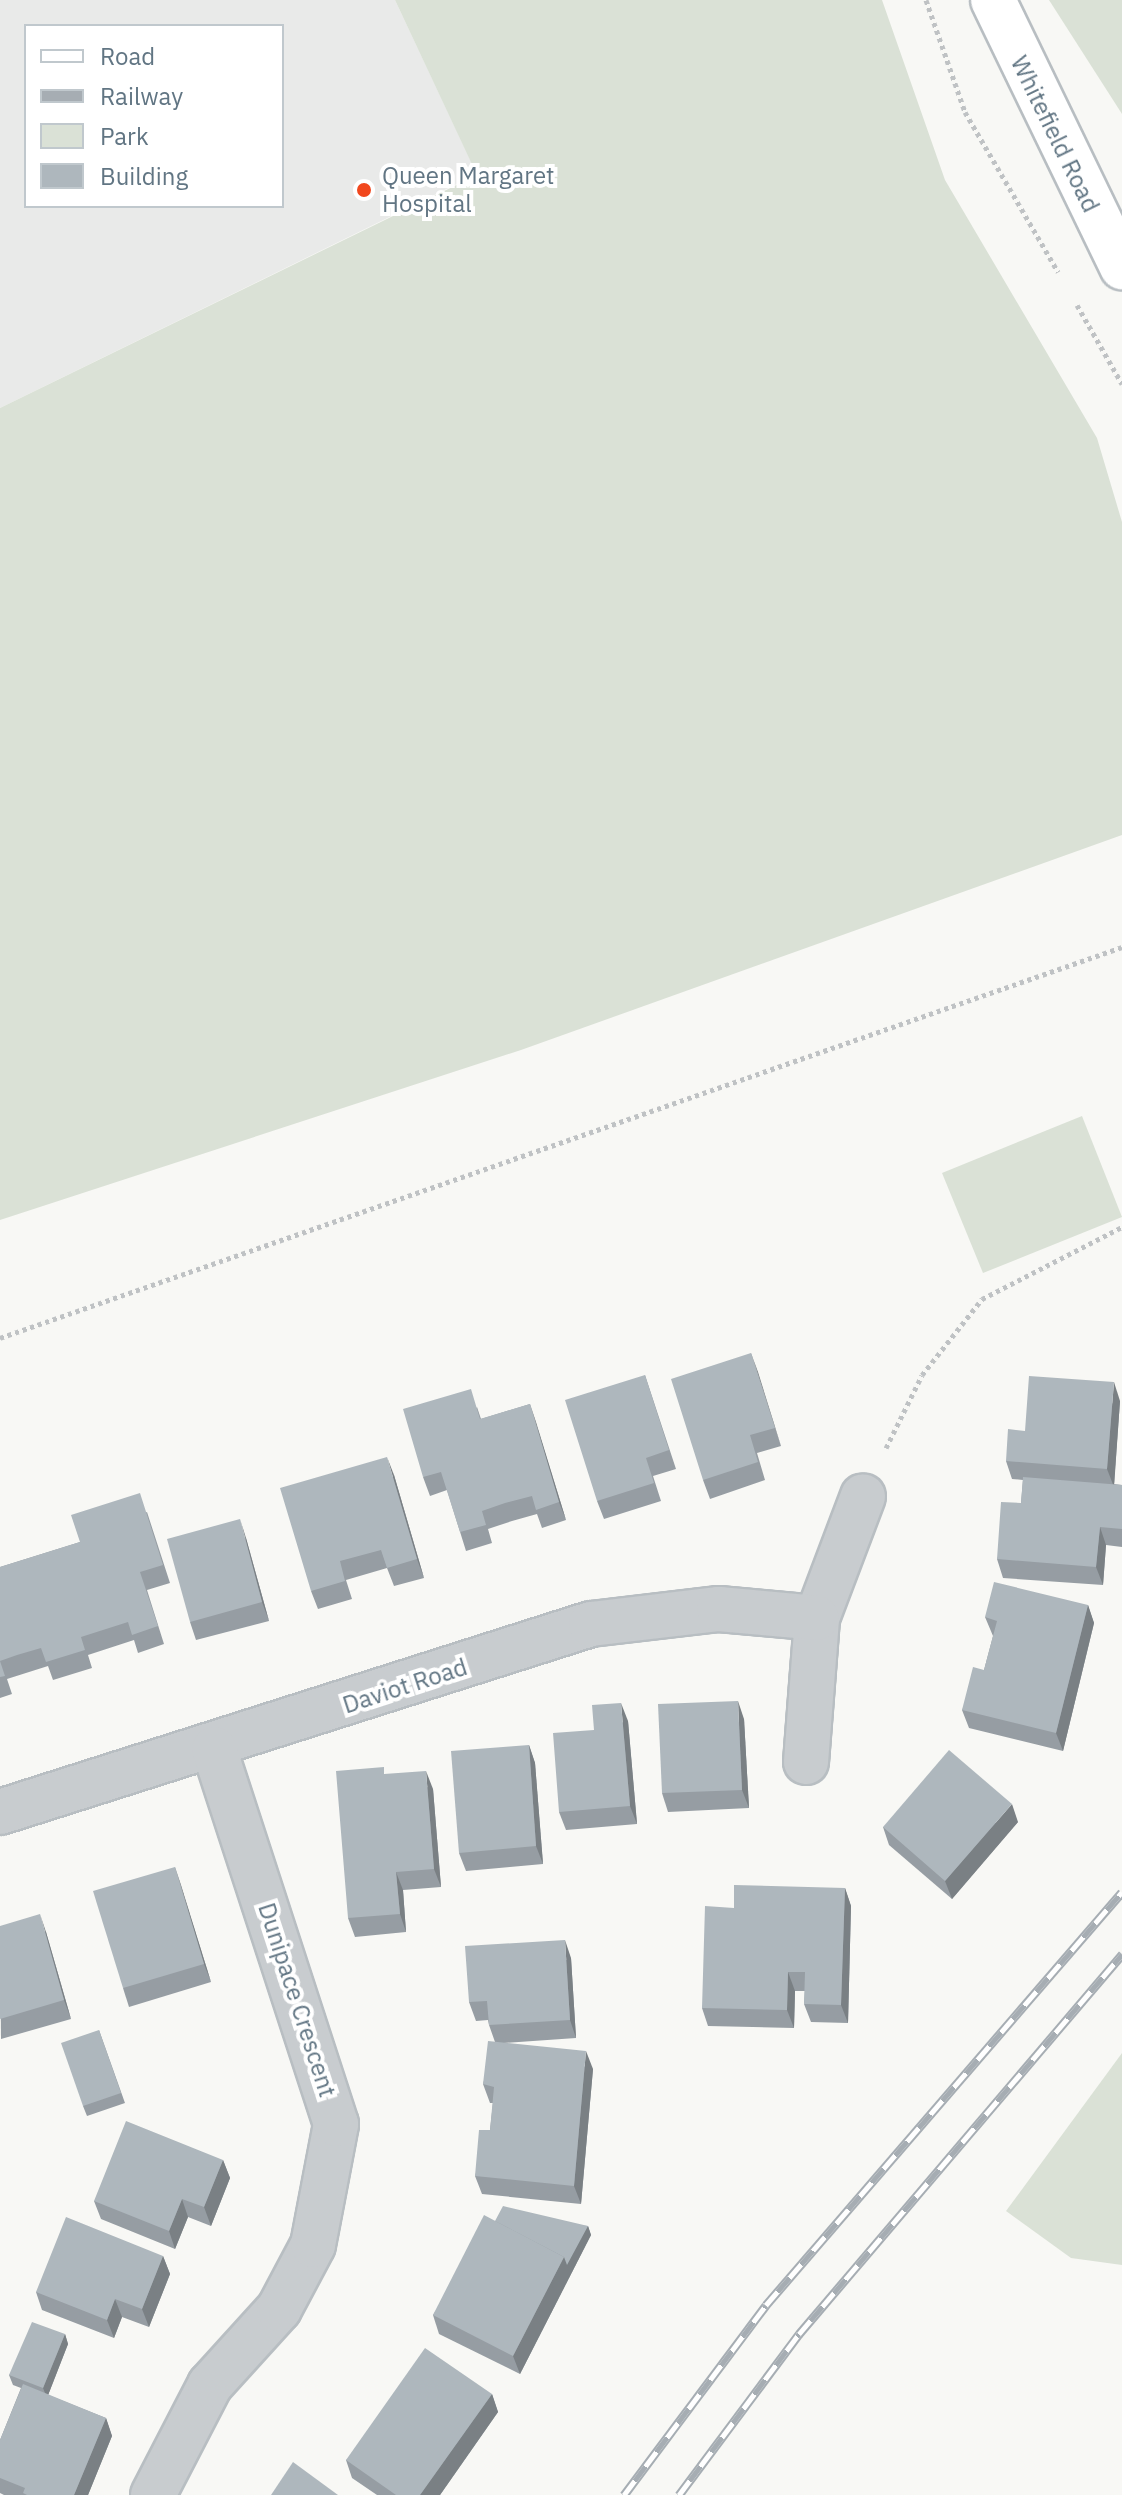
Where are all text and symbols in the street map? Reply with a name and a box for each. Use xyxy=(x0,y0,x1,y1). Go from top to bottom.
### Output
legend xyxy=(24,24,284,208)
text: Road xyxy=(100,40,155,72)
street label: Whitefield Road xyxy=(1005,51,1105,217)
text: Railway xyxy=(100,80,183,112)
text: Park xyxy=(100,120,149,152)
text: Building xyxy=(100,160,188,192)
place label: Queen Margaret Hospital xyxy=(382,162,555,218)
marker: Queen Margaret Hospital xyxy=(353,179,375,201)
street label: Daviot Road xyxy=(339,1652,471,1720)
street label: Dunipace Crescent xyxy=(252,1899,342,2101)

